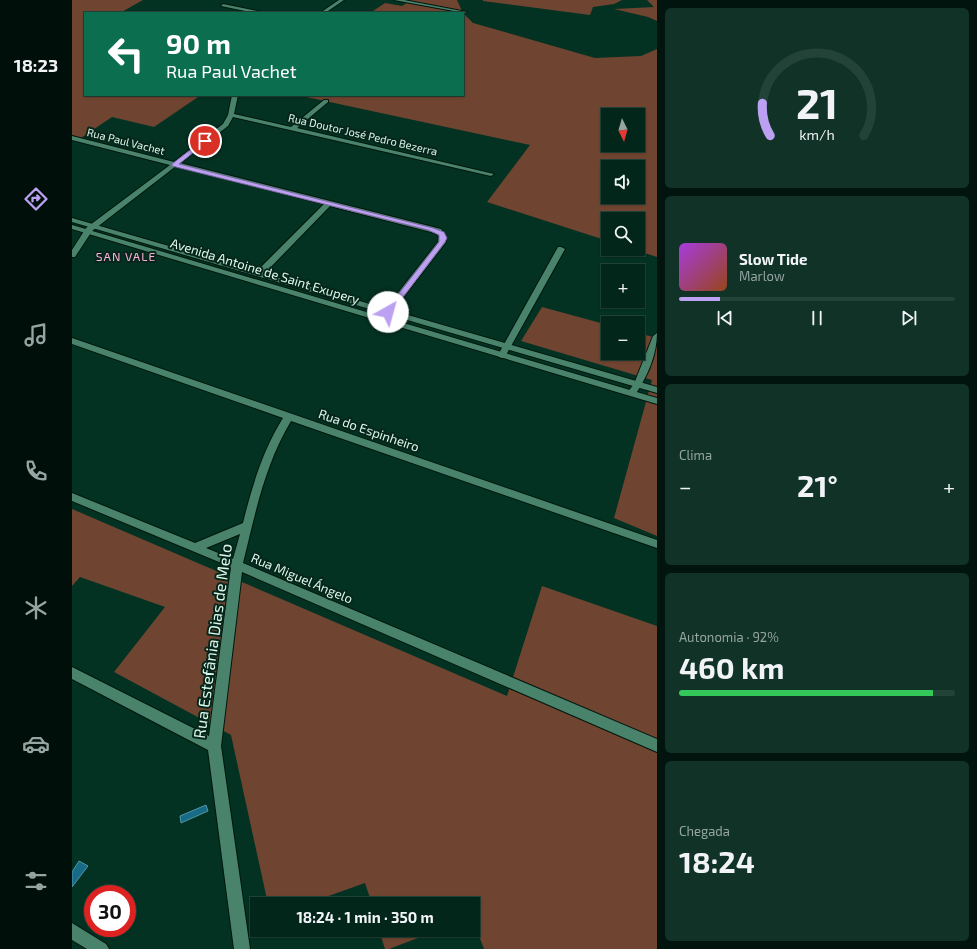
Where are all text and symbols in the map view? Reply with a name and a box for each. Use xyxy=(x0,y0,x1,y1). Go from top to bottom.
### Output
text: 90 m xyxy=(166,26,231,60)
icon: left xyxy=(100,28,152,80)
text: 18:23 xyxy=(14,54,58,76)
text: Rua Paul Vachet xyxy=(166,60,297,82)
text: 21 xyxy=(796,77,838,127)
north arrow xyxy=(601,108,645,152)
map controls xyxy=(601,108,645,360)
street label: Rua Doutor José Pedro Bezerra xyxy=(287,110,439,158)
pin xyxy=(188,124,222,158)
street label: Rua Paul Vachet xyxy=(86,125,166,157)
text: km/h xyxy=(799,126,835,143)
icon: arrive xyxy=(194,130,216,152)
button: sound xyxy=(601,160,645,204)
icon: directions xyxy=(22,185,50,213)
button: search xyxy=(601,212,645,256)
street label: Avenida Antoine de Saint Exupery xyxy=(169,235,362,307)
district label: SAN VALE xyxy=(96,249,156,263)
text: Slow Tide xyxy=(739,250,807,268)
button: + xyxy=(601,264,645,308)
text: Marlow xyxy=(739,268,785,284)
position arrow xyxy=(367,291,409,333)
icon: previous xyxy=(714,307,736,329)
icon: pause xyxy=(806,307,828,329)
icon: next xyxy=(898,307,920,329)
button: − xyxy=(601,316,645,360)
icon: music xyxy=(22,321,50,349)
street label: Rua do Espinheiro xyxy=(316,405,422,455)
text: Clima xyxy=(679,447,712,463)
icon: phone xyxy=(22,457,50,485)
text: 21° xyxy=(797,467,838,503)
text: − xyxy=(679,473,692,499)
text: + xyxy=(943,473,955,499)
street label: Rua Estefânia Dias de Melo xyxy=(189,542,235,740)
street label: Rua Miguel Ángelo xyxy=(249,548,356,607)
icon: climate xyxy=(22,594,50,622)
text: Autonomia · 92% xyxy=(679,629,779,645)
text: 460 km xyxy=(679,649,784,685)
icon: car xyxy=(22,730,50,758)
text: Chegada xyxy=(679,823,730,839)
text: 18:24 xyxy=(679,843,755,879)
icon: filters xyxy=(22,867,50,895)
speed limit sign: 30 xyxy=(84,885,136,937)
text: 18:24 · 1 min · 350 m xyxy=(296,908,434,926)

